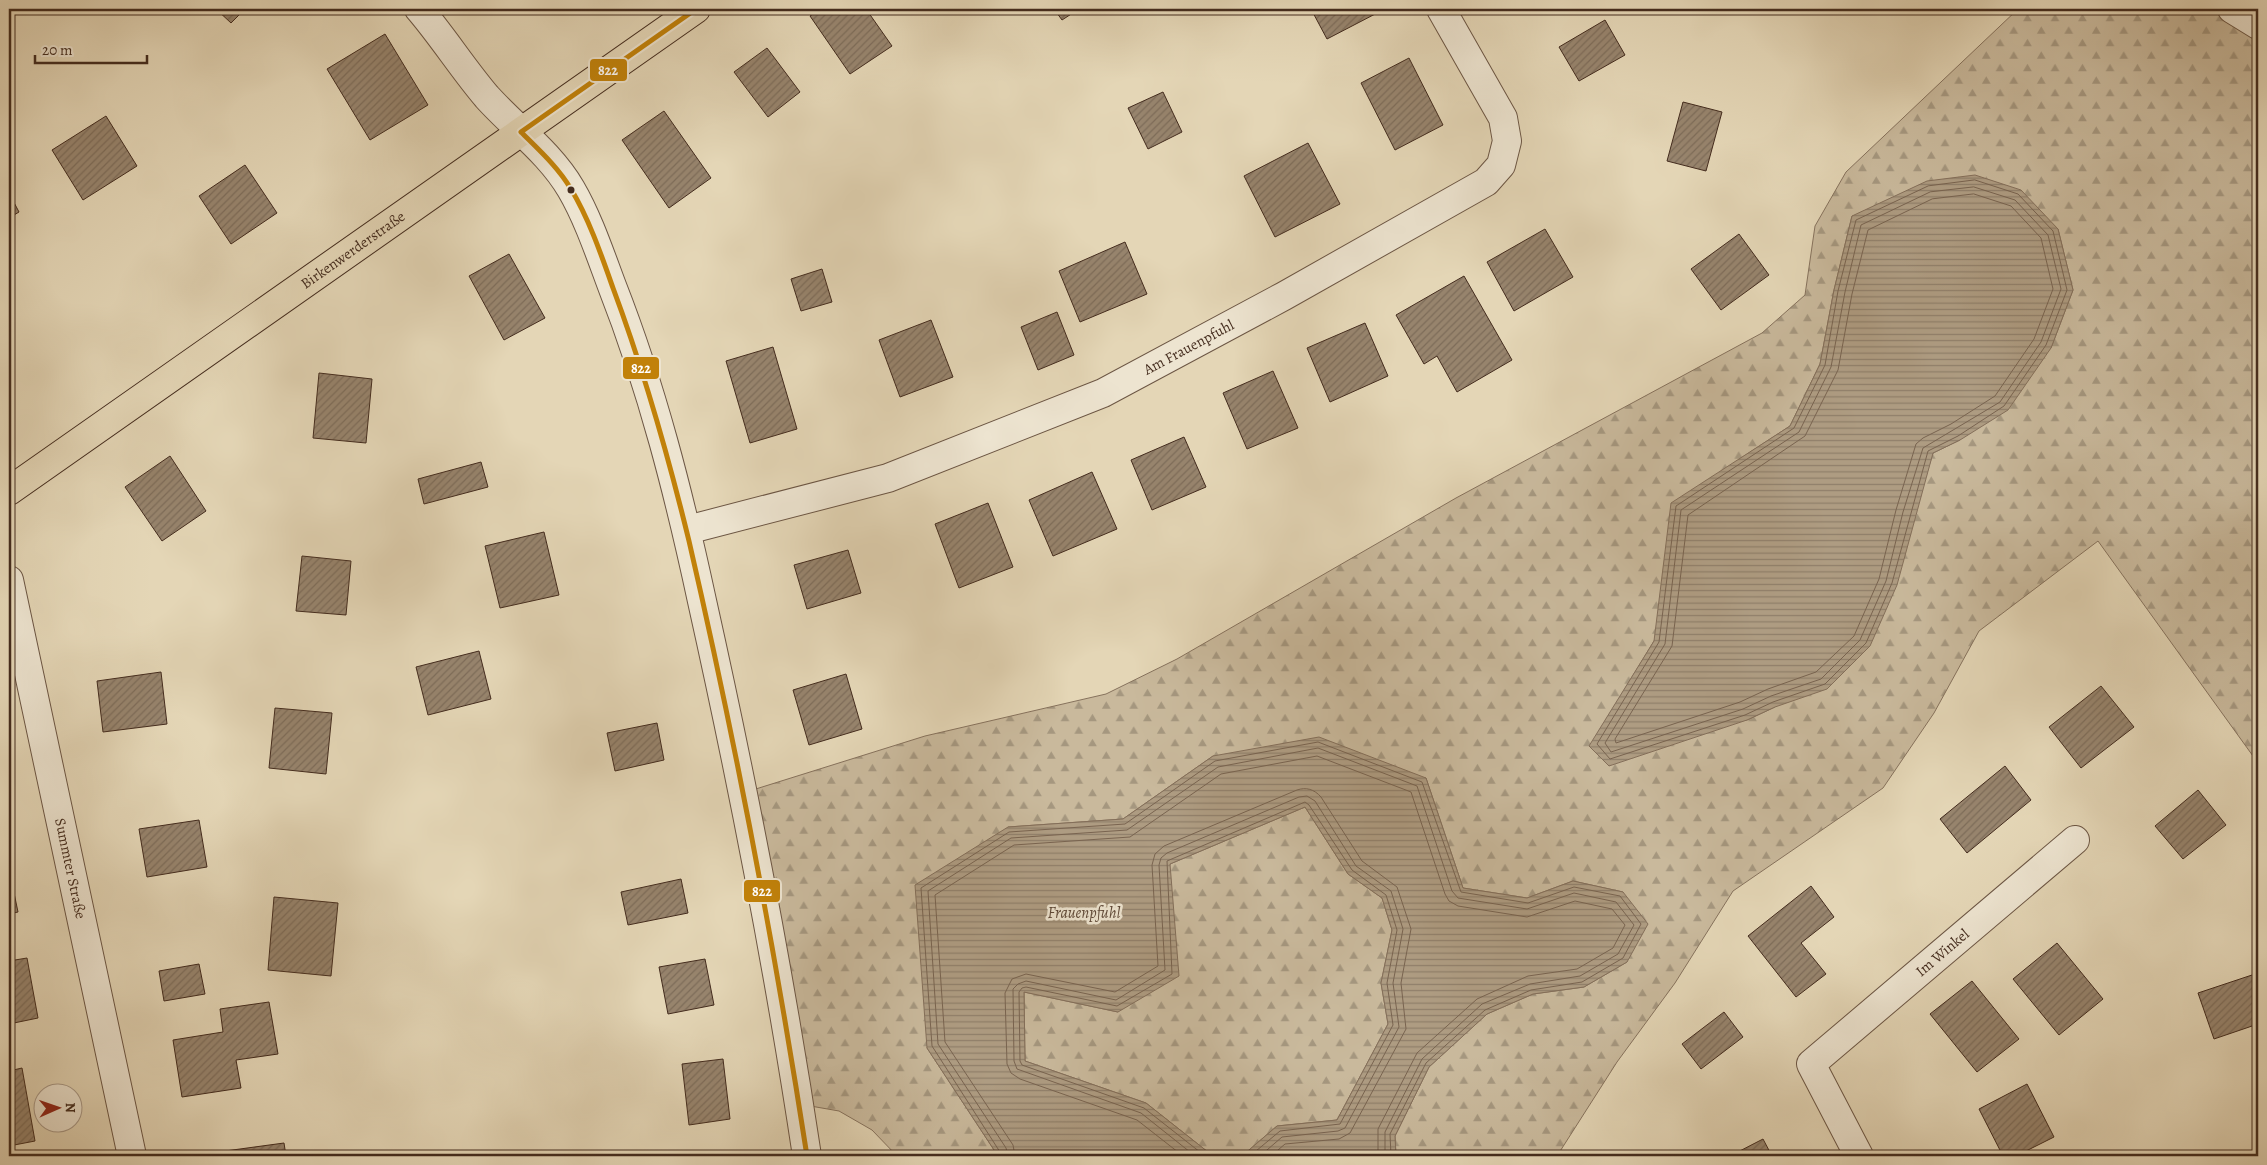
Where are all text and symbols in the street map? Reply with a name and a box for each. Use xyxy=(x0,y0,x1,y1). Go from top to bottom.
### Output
scale bar xyxy=(35,32,148,64)
text: 20 m xyxy=(42,40,73,60)
line badge: 822 xyxy=(589,58,628,82)
text: 822 xyxy=(598,61,618,80)
unlabelled marker xyxy=(566,185,576,195)
street label: Birkenwerderstraße xyxy=(297,206,409,293)
street label: Am Frauenpfuhl xyxy=(1139,315,1238,380)
line badge: 822 xyxy=(622,356,660,380)
text: 822 xyxy=(631,359,651,378)
street label: Summter Straße xyxy=(50,816,91,921)
line badge: 822 xyxy=(743,879,781,903)
text: 822 xyxy=(752,882,772,901)
water label: Frauenpfuhl xyxy=(1048,902,1120,924)
street label: Im Winkel xyxy=(1911,924,1974,981)
north arrow xyxy=(32,1082,82,1132)
text: N xyxy=(61,1102,80,1113)

